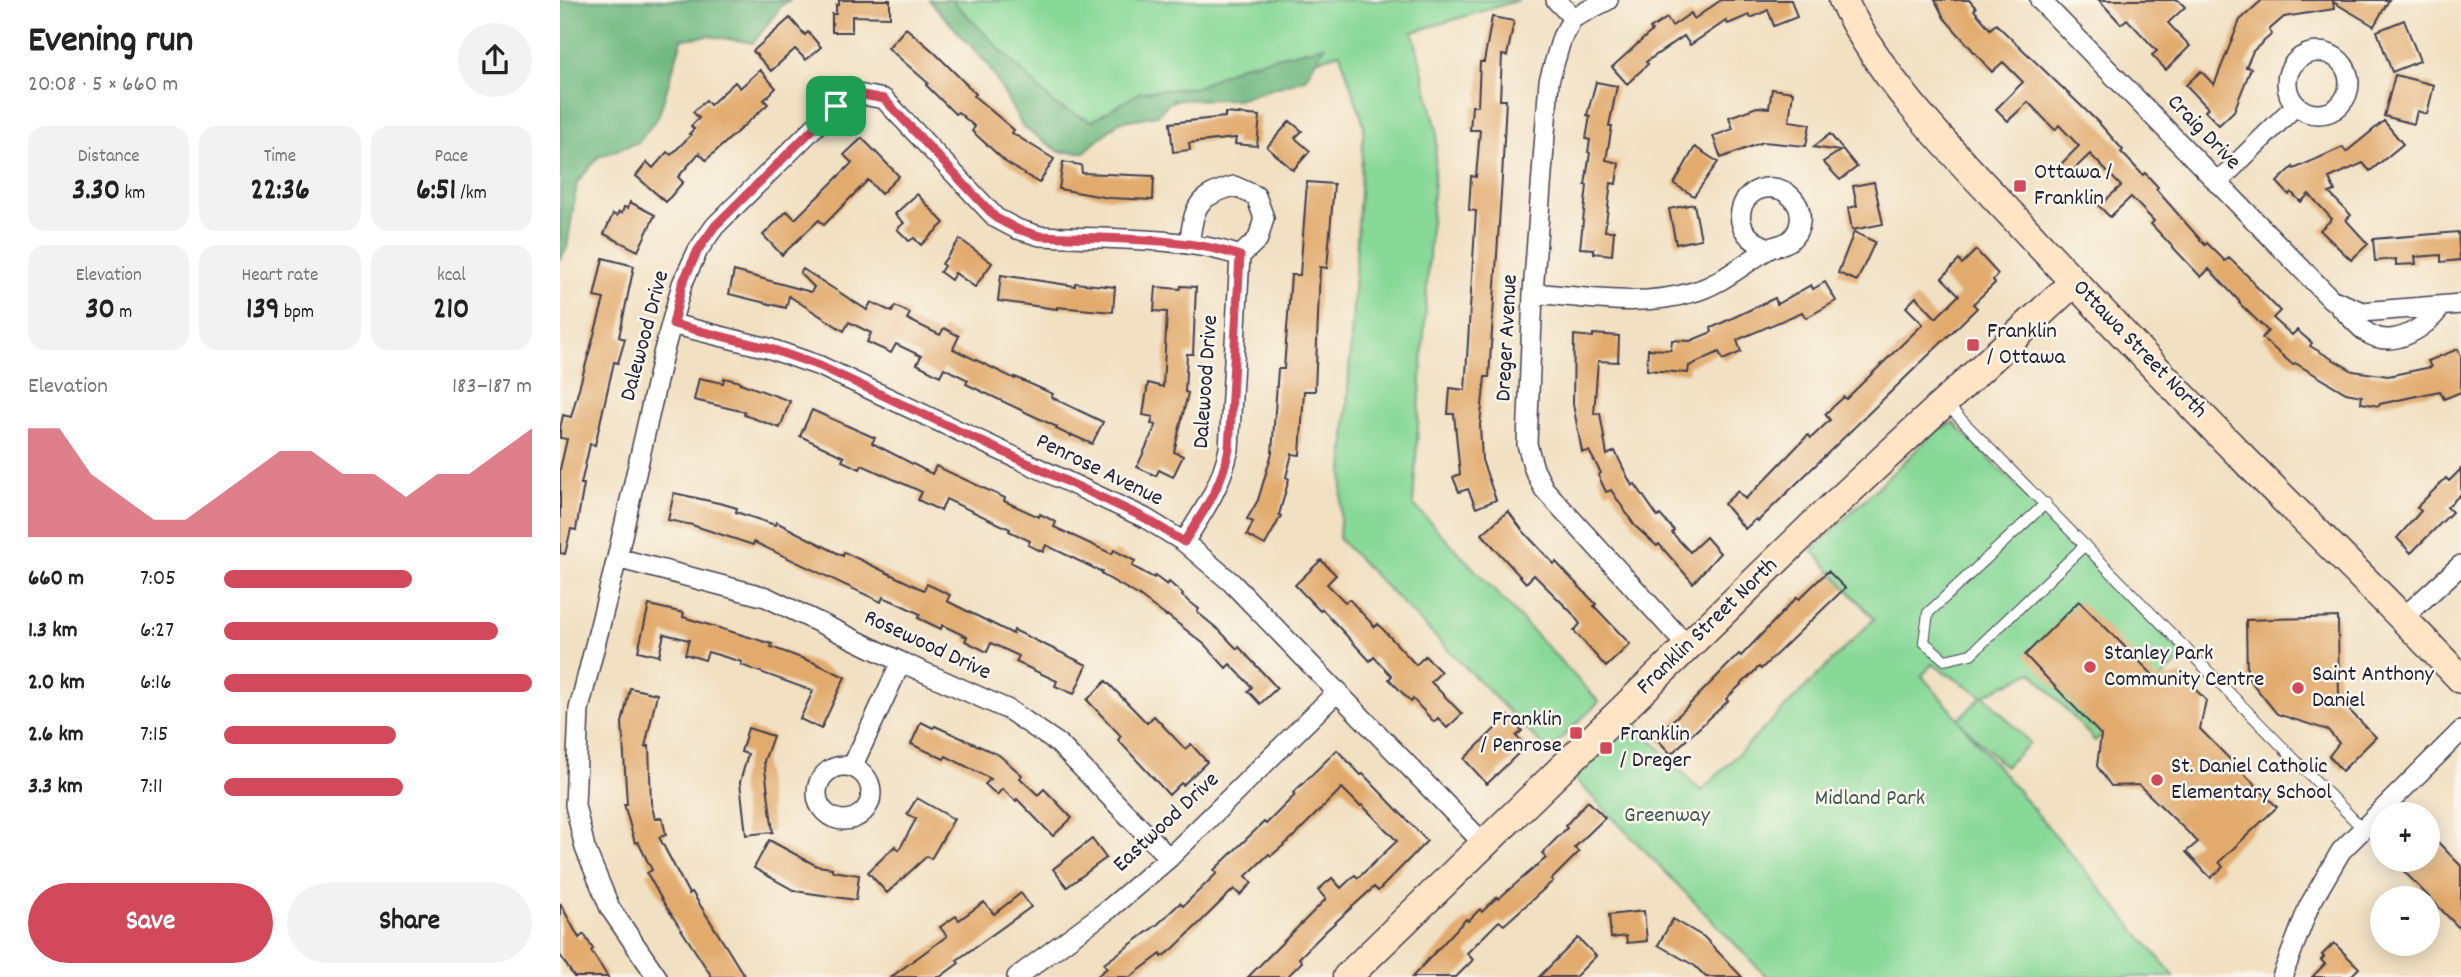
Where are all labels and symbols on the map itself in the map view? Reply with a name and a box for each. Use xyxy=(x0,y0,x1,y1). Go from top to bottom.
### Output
pin xyxy=(806,76,866,136)
street label: Craig Drive xyxy=(2158,88,2248,178)
place label: Ottawa / Franklin xyxy=(2034,157,2113,216)
marker: Ottawa / Franklin xyxy=(2012,178,2028,194)
street label: Dalewood Drive xyxy=(613,267,679,405)
street label: Dreger Avenue xyxy=(1488,273,1528,403)
street label: Ottawa Street North xyxy=(2064,273,2214,427)
street label: Dalewood Drive xyxy=(1186,314,1228,450)
place label: Franklin / Ottawa xyxy=(1987,316,2067,375)
marker: Franklin / Ottawa xyxy=(1965,337,1981,353)
street label: Penrose Avenue xyxy=(1030,426,1168,516)
street label: Franklin Street North xyxy=(1630,551,1786,703)
street label: Rosewood Drive xyxy=(858,602,996,690)
place label: Stanley Park Community Centre xyxy=(2104,638,2264,697)
marker: Stanley Park Community Centre xyxy=(2082,659,2098,675)
place label: Saint Anthony Daniel xyxy=(2312,659,2435,718)
marker: Saint Anthony Daniel xyxy=(2290,680,2306,696)
place label: Franklin / Penrose xyxy=(1480,704,1562,763)
place label: Franklin / Dreger xyxy=(1620,719,1692,778)
marker: Franklin / Penrose xyxy=(1568,725,1584,741)
marker: Franklin / Dreger xyxy=(1598,740,1614,756)
place label: St. Daniel Catholic Elementary School xyxy=(2171,751,2332,810)
street label: Eastwood Drive xyxy=(1106,765,1228,881)
marker: St. Daniel Catholic Elementary School xyxy=(2149,772,2165,788)
park label: Midland Park xyxy=(1815,783,1925,816)
park label: Greenway xyxy=(1624,800,1711,833)

